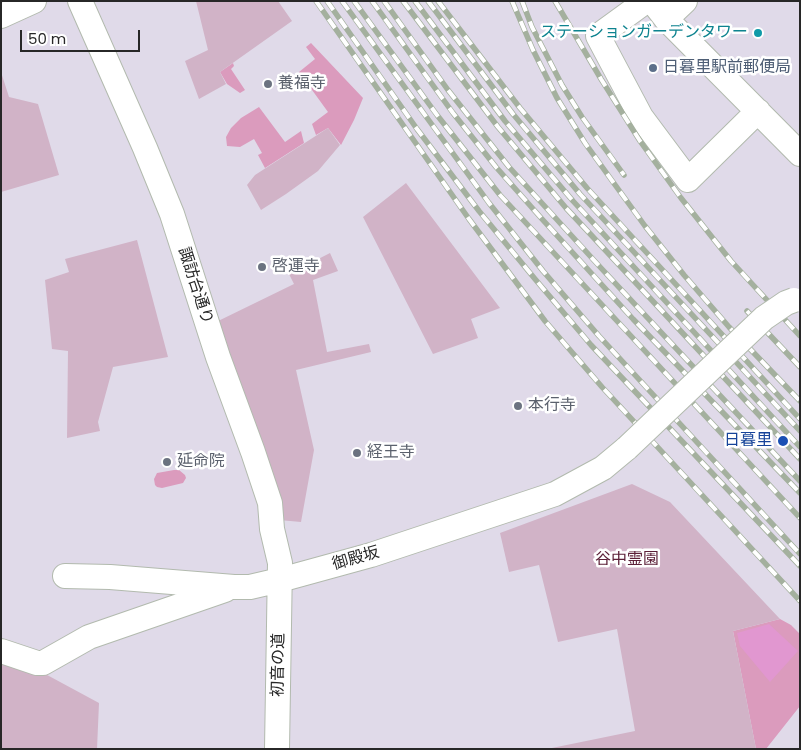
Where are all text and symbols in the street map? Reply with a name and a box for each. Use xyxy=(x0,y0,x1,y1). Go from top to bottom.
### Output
scale bar xyxy=(22,20,142,52)
place label: ステーションガーデンタワー xyxy=(540,23,748,43)
marker: ステーションガーデンタワー xyxy=(752,27,764,39)
text: 50 m xyxy=(28,28,66,49)
place label: 日暮里駅前郵便局 xyxy=(663,58,791,78)
marker: 日暮里駅前郵便局 xyxy=(647,62,659,74)
place label: 養福寺 xyxy=(278,74,326,94)
marker: 養福寺 xyxy=(262,78,274,90)
street label: 諏訪台通り xyxy=(174,245,216,327)
place label: 啓運寺 xyxy=(272,257,320,277)
marker: 啓運寺 xyxy=(256,261,268,273)
place label: 本行寺 xyxy=(528,396,576,416)
marker: 本行寺 xyxy=(512,400,524,412)
place label: 日暮里 xyxy=(724,431,772,451)
marker: 日暮里 xyxy=(776,434,790,448)
place label: 経王寺 xyxy=(367,443,415,463)
marker: 経王寺 xyxy=(351,447,363,459)
place label: 延命院 xyxy=(177,452,225,472)
marker: 延命院 xyxy=(161,456,173,468)
street label: 御殿坂 xyxy=(330,543,382,575)
park label: 谷中霊園 xyxy=(595,550,659,570)
street label: 初音の道 xyxy=(269,633,289,697)

